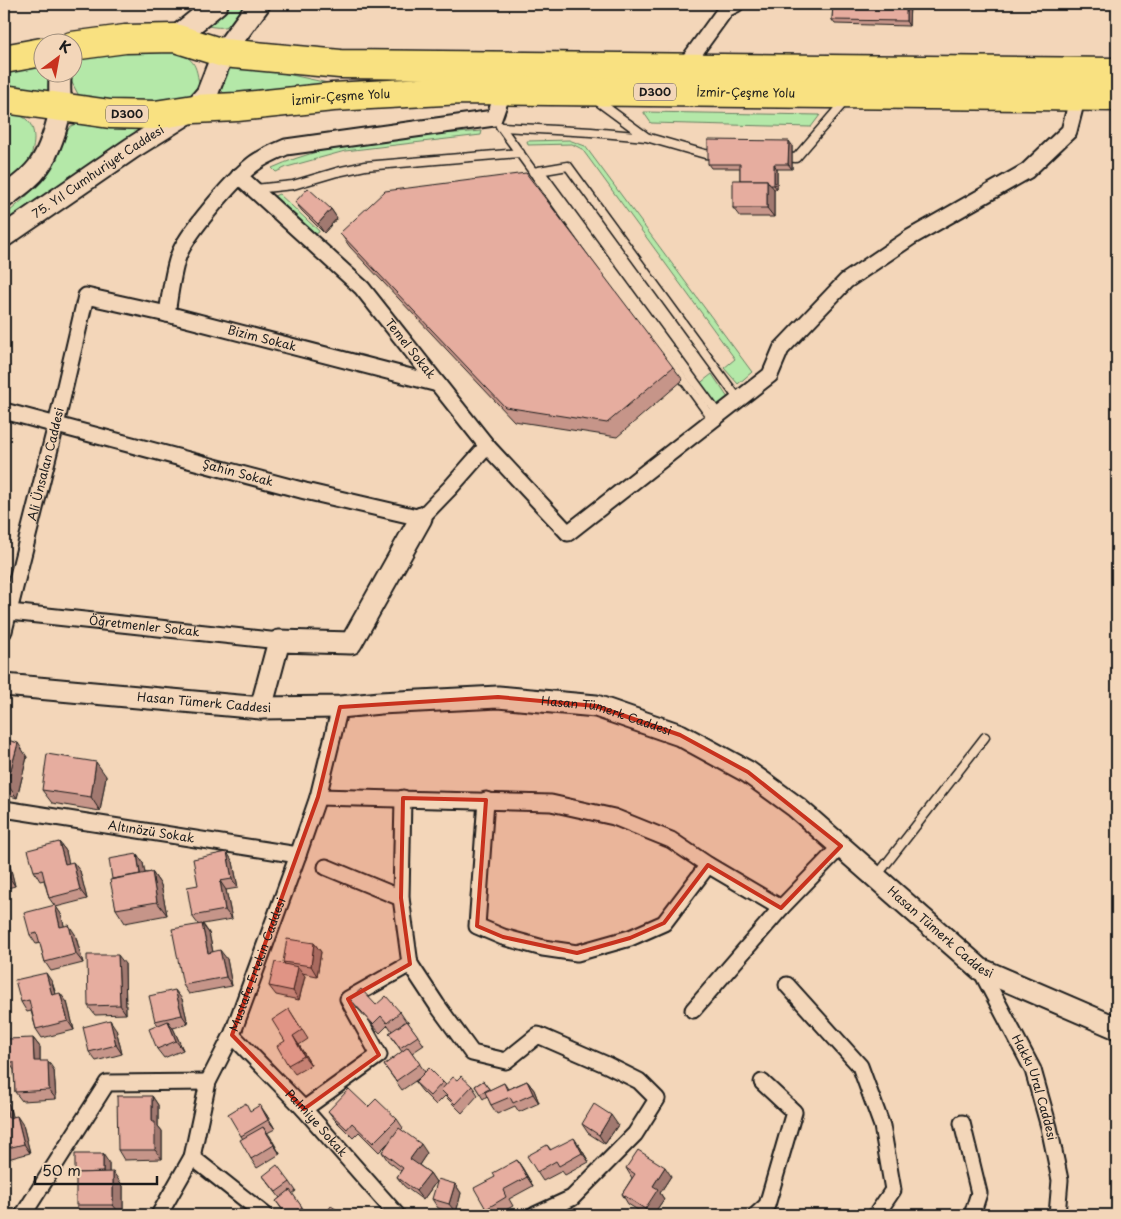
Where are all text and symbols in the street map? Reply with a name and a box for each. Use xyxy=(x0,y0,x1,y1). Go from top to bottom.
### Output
north arrow xyxy=(32,32,82,82)
text: K xyxy=(55,35,75,58)
street label: İzmir-Çeşme Yolu xyxy=(696,82,795,102)
street label: İzmir-Çeşme Yolu xyxy=(291,84,391,109)
road number: D300 xyxy=(634,84,676,100)
road number: D300 xyxy=(106,106,148,122)
street label: 75. Yıl Cumhuriyet Caddesi xyxy=(28,120,167,222)
street label: Temel Sokak xyxy=(381,314,441,382)
street label: Bizim Sokak xyxy=(226,320,299,355)
street label: Ali Ünsalan Caddesi xyxy=(22,406,68,522)
street label: Şahin Sokak xyxy=(201,454,276,490)
street label: Öğretmenler Sokak xyxy=(88,611,201,640)
street label: Hasan Tümerk Caddesi xyxy=(137,687,271,716)
street label: Hasan Tümerk Caddesi xyxy=(540,691,674,739)
street label: Altınözü Sokak xyxy=(107,815,196,847)
street label: Hasan Tümerk Caddesi xyxy=(884,882,996,982)
street label: Mustafa Ertekin Caddesi xyxy=(224,895,290,1034)
street label: Hakkı Ural Caddesi xyxy=(1008,1031,1062,1142)
street label: Palmiye Sokak xyxy=(282,1085,352,1160)
scale bar xyxy=(35,1154,158,1186)
text: 50 m xyxy=(42,1158,81,1181)

